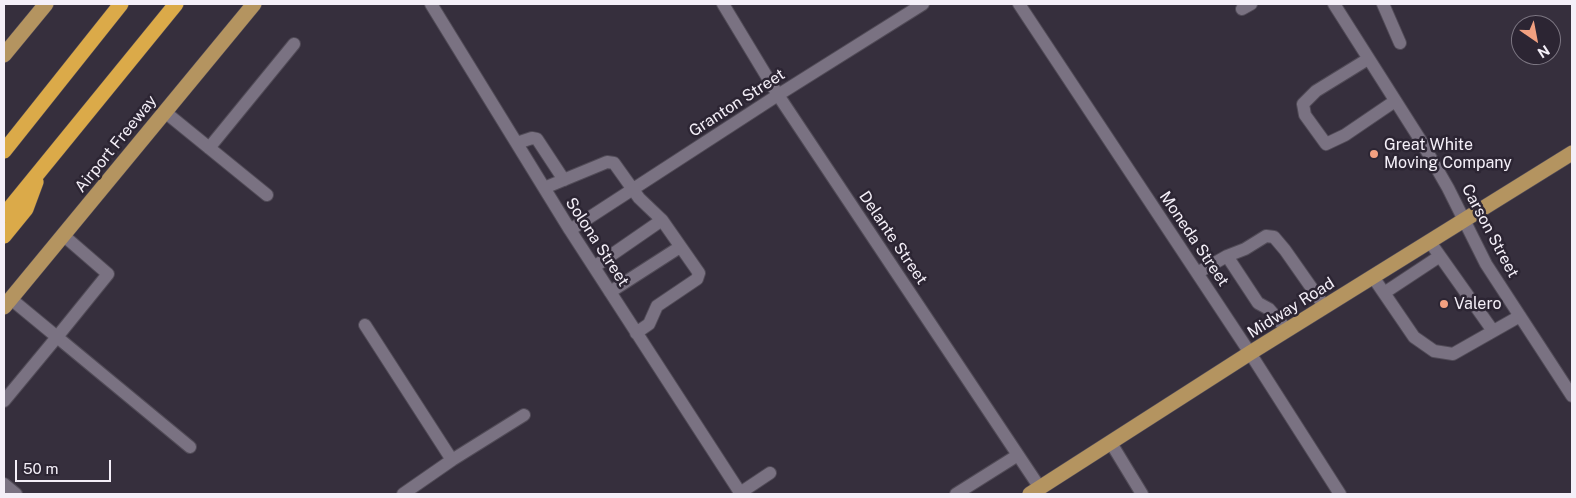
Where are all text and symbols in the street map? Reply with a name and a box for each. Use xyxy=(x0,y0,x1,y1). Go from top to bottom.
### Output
north arrow xyxy=(1511,15,1561,65)
text: N xyxy=(1535,42,1553,61)
street label: Granton Street xyxy=(686,65,788,141)
street label: Airport Freeway xyxy=(71,92,161,196)
place label: Great White Moving Company xyxy=(1384,135,1512,173)
marker: Great White Moving Company xyxy=(1368,148,1380,160)
street label: Carson Street xyxy=(1457,181,1523,281)
street label: Delante Street xyxy=(855,188,931,288)
street label: Moneda Street xyxy=(1155,188,1233,290)
street label: Solona Street xyxy=(561,194,633,290)
street label: Midway Road xyxy=(1244,274,1338,342)
place label: Valero xyxy=(1454,294,1502,314)
marker: Valero xyxy=(1438,298,1450,310)
scale bar xyxy=(18,450,114,482)
text: 50 m xyxy=(23,460,58,477)

